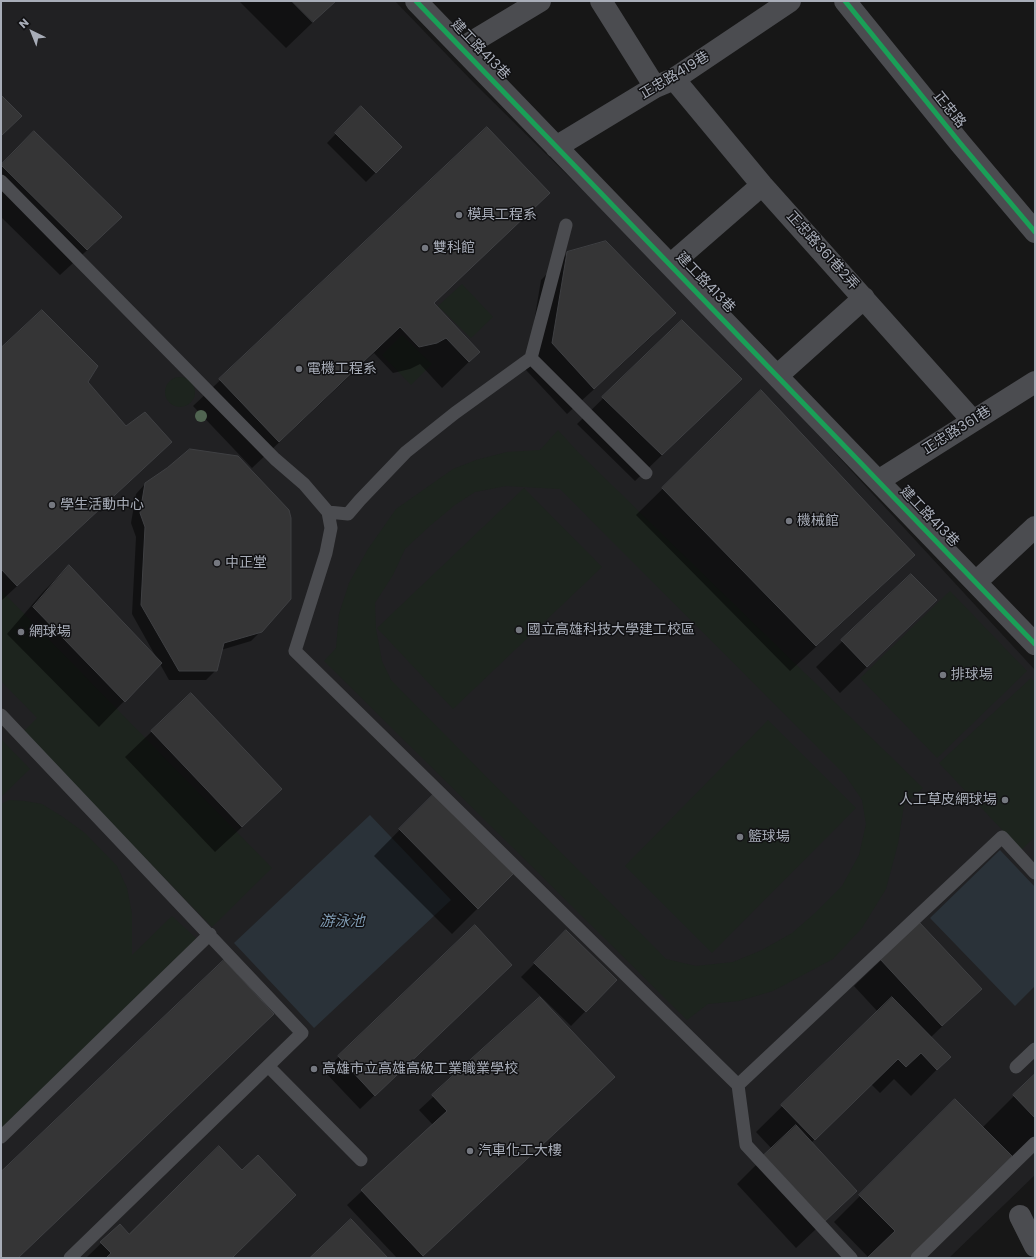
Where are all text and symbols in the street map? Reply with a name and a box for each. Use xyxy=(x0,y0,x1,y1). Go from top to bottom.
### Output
north arrow xyxy=(12,12,52,52)
text: N xyxy=(15,15,32,32)
street label: 建工路413巷 xyxy=(447,16,513,84)
street label: 正忠路419巷 xyxy=(637,49,713,103)
street label: 正忠路 xyxy=(929,88,969,132)
place label: 模具工程系 xyxy=(467,207,537,223)
street label: 正忠路361巷2弄 xyxy=(782,208,862,294)
marker: 模具工程系 xyxy=(454,210,464,220)
place label: 雙科館 xyxy=(433,240,475,256)
marker: 雙科館 xyxy=(420,243,430,253)
street label: 建工路413巷 xyxy=(672,249,738,317)
place label: 電機工程系 xyxy=(307,361,377,377)
marker: 電機工程系 xyxy=(294,364,304,374)
street label: 正忠路361巷 xyxy=(920,403,994,459)
street label: 建工路413巷 xyxy=(896,483,962,551)
place label: 學生活動中心 xyxy=(60,497,144,513)
marker: 學生活動中心 xyxy=(47,500,57,510)
place label: 機械館 xyxy=(797,513,839,529)
marker: 機械館 xyxy=(784,516,794,526)
place label: 中正堂 xyxy=(225,555,267,571)
marker: 中正堂 xyxy=(212,558,222,568)
place label: 國立高雄科技大學建工校區 xyxy=(527,622,695,638)
place label: 網球場 xyxy=(29,624,71,640)
marker: 國立高雄科技大學建工校區 xyxy=(514,625,524,635)
marker: 網球場 xyxy=(16,627,26,637)
place label: 排球場 xyxy=(951,667,993,683)
marker: 排球場 xyxy=(938,670,948,680)
place label: 人工草皮網球場 xyxy=(899,792,997,808)
marker: 人工草皮網球場 xyxy=(1000,795,1010,805)
place label: 籃球場 xyxy=(748,829,790,845)
marker: 籃球場 xyxy=(735,832,745,842)
water label: 游泳池 xyxy=(320,913,364,931)
place label: 高雄市立高雄高級工業職業學校 xyxy=(322,1061,518,1077)
marker: 高雄市立高雄高級工業職業學校 xyxy=(309,1064,319,1074)
place label: 汽車化工大樓 xyxy=(478,1143,562,1159)
marker: 汽車化工大樓 xyxy=(465,1146,475,1156)

